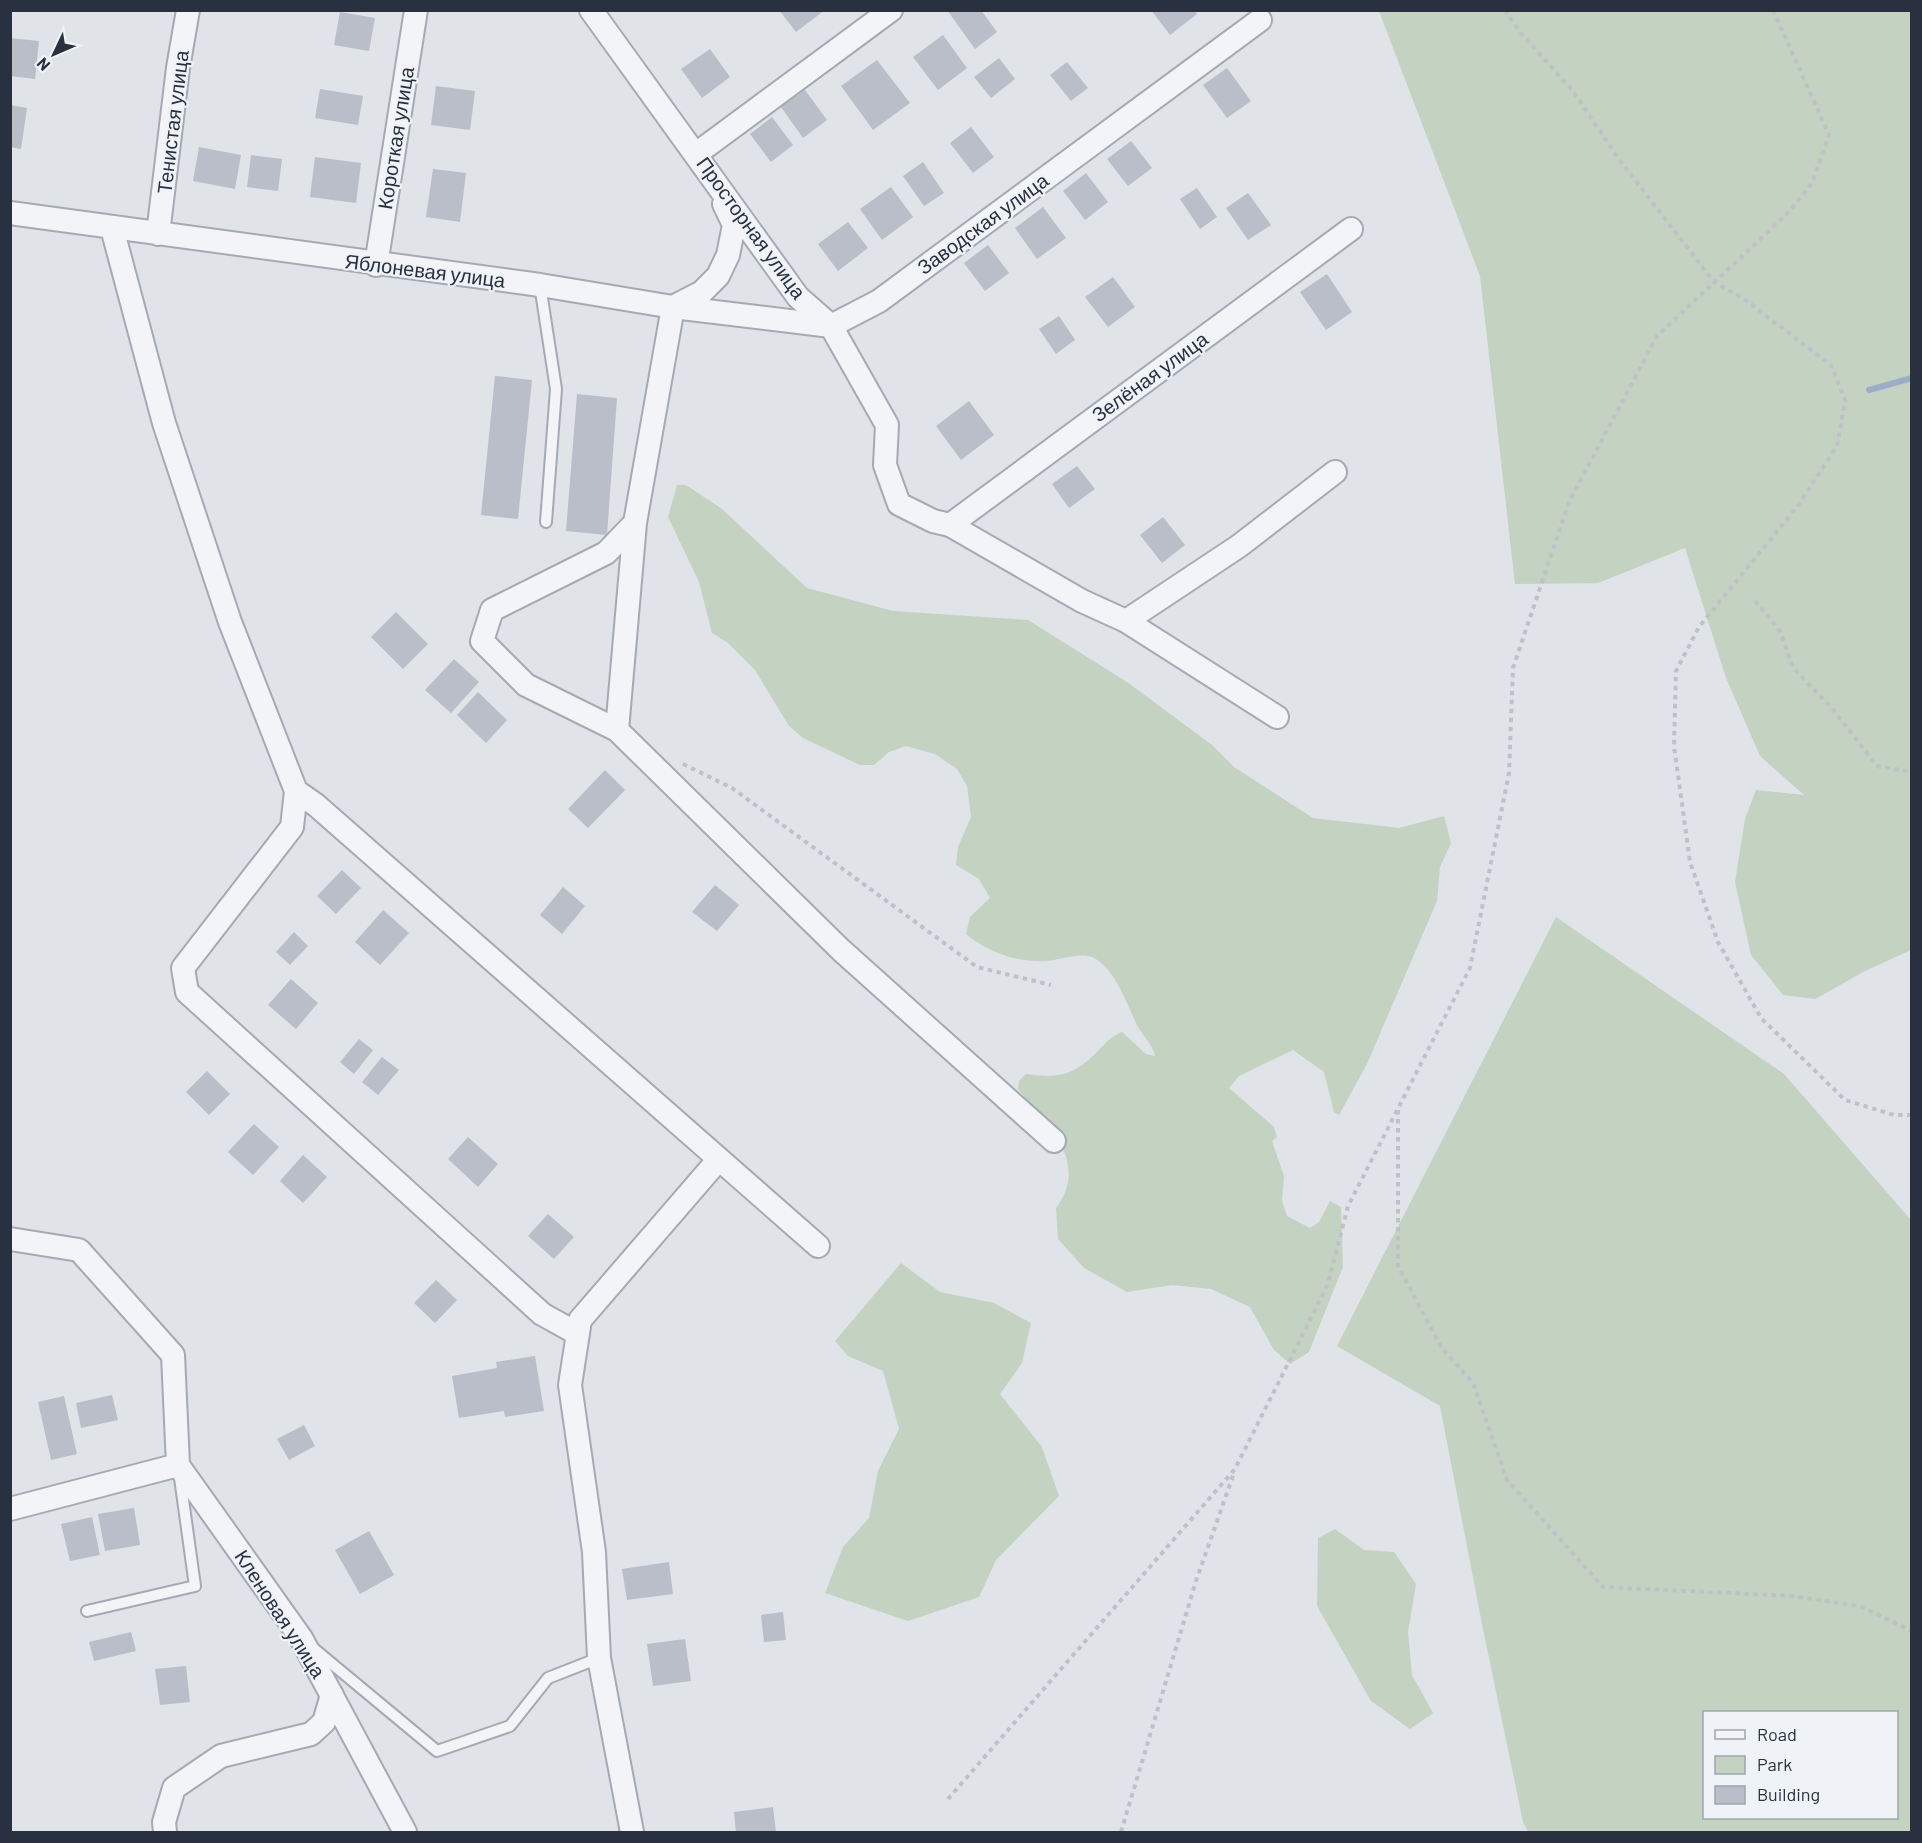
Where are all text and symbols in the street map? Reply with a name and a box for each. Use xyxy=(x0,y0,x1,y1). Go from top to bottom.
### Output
north arrow xyxy=(24,24,84,84)
street label: Тенистая улица xyxy=(151,48,193,195)
text: N xyxy=(32,54,53,75)
street label: Короткая улица xyxy=(372,64,418,211)
street label: Просторная улица xyxy=(692,152,812,304)
street label: Заводская улица xyxy=(912,167,1053,279)
street label: Яблоневая улица xyxy=(343,248,508,292)
street label: Зелёная улица xyxy=(1087,326,1213,426)
street label: Кленовая улица xyxy=(230,1545,332,1683)
legend xyxy=(1703,1711,1898,1819)
text: Road xyxy=(1757,1723,1797,1745)
text: Park xyxy=(1757,1753,1792,1775)
text: Building xyxy=(1757,1783,1820,1805)

